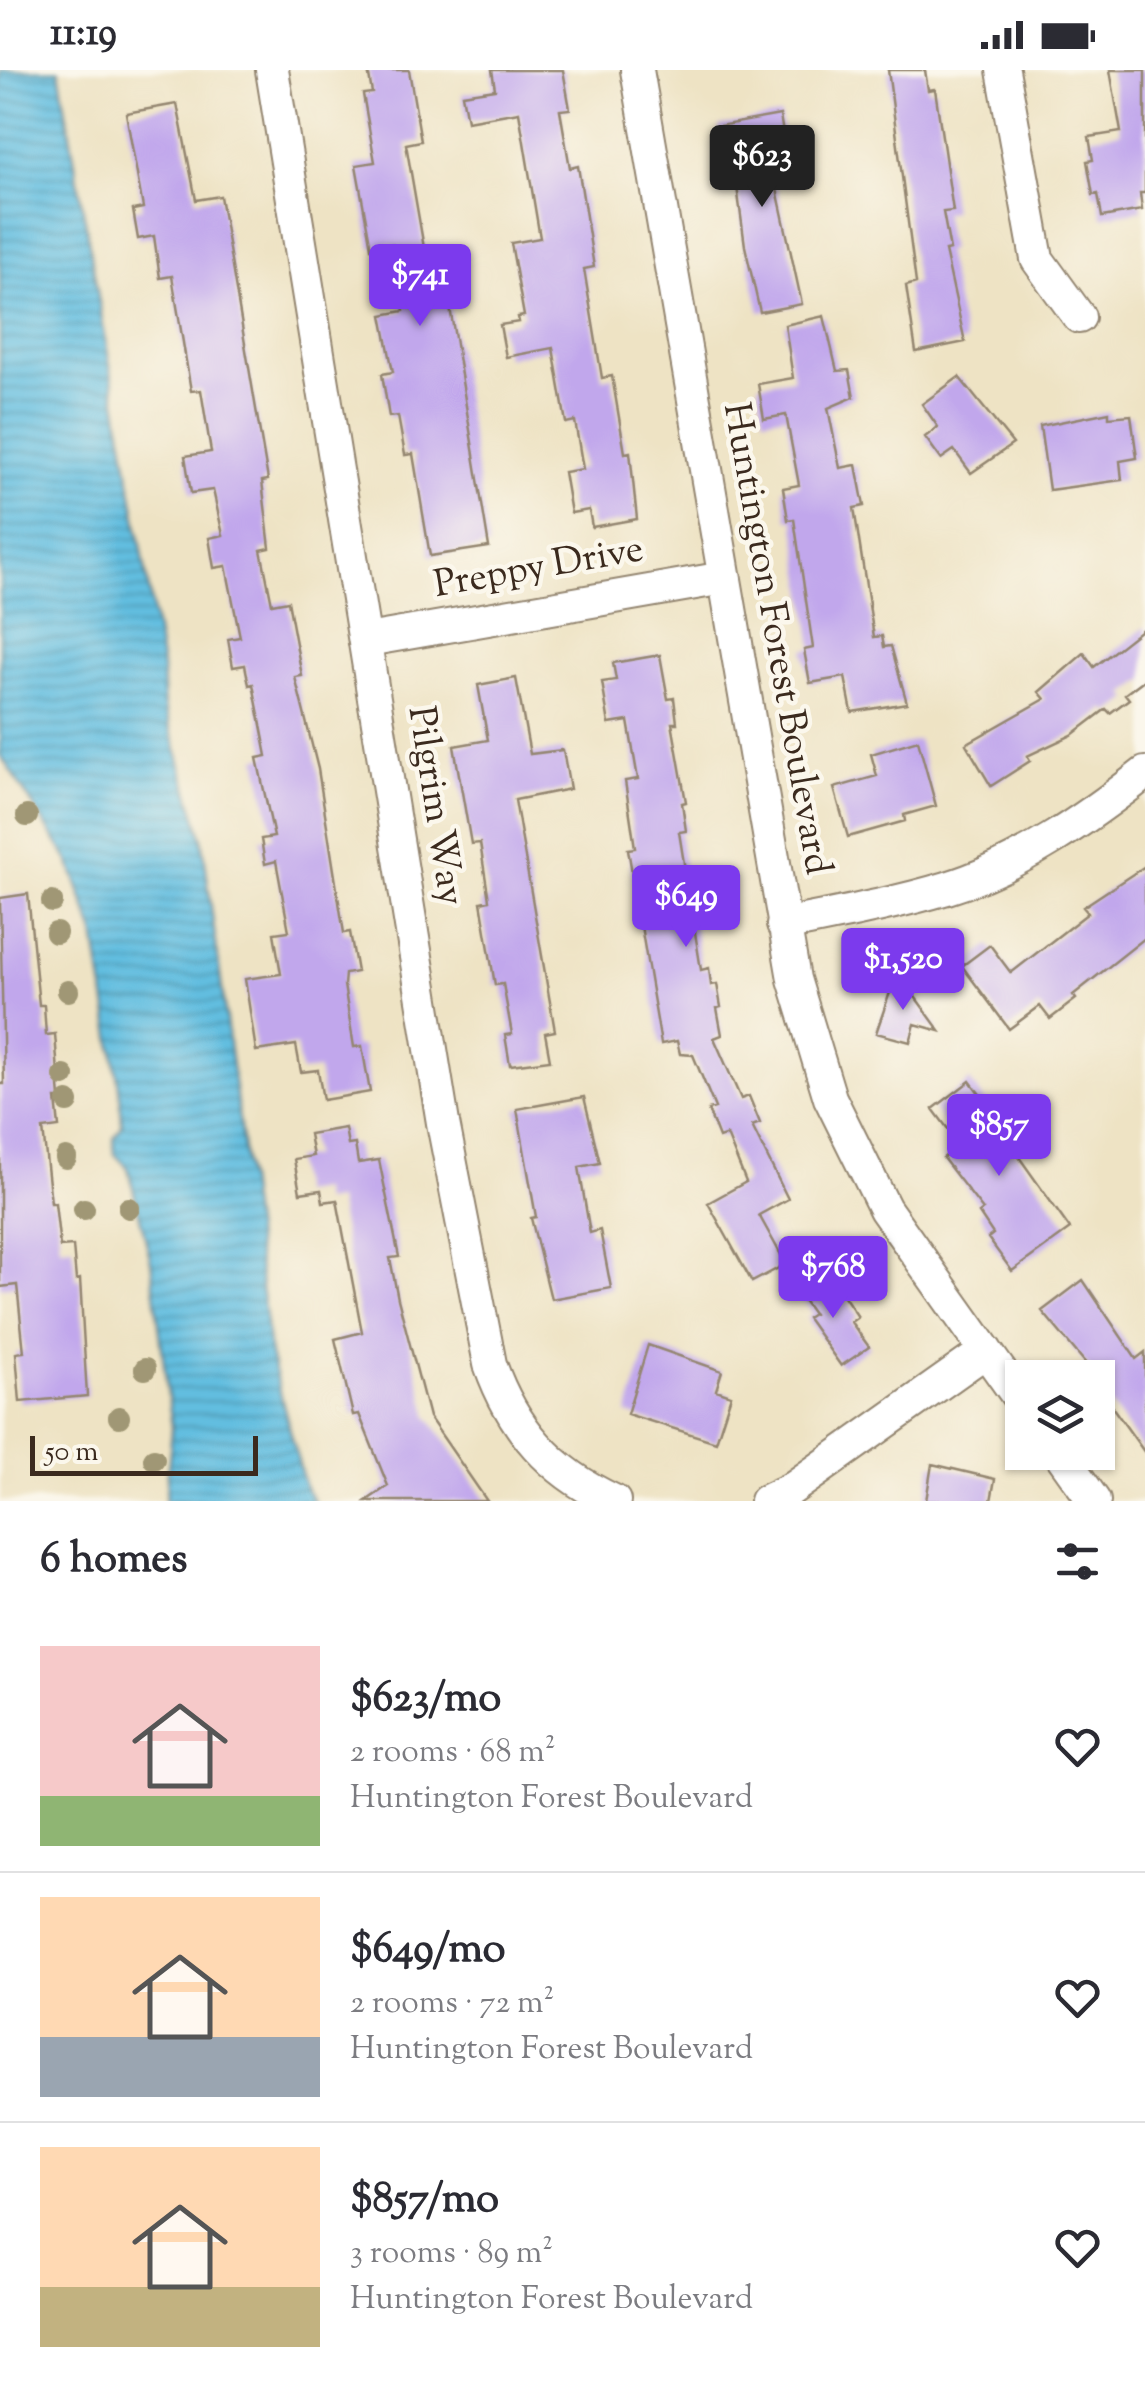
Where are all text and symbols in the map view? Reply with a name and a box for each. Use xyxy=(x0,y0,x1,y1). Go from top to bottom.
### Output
text: 11:19 xyxy=(50,8,117,62)
pin: $623 xyxy=(703,125,821,210)
text: $623 xyxy=(732,134,792,180)
pin: $741 xyxy=(361,244,479,329)
text: $741 xyxy=(391,253,449,299)
street label: Huntington Forest Boulevard xyxy=(707,399,843,879)
street label: Preppy Drive xyxy=(430,524,648,614)
street label: Pilgrim Way xyxy=(392,703,476,910)
pin: $649 xyxy=(627,865,745,950)
text: $649 xyxy=(654,874,718,920)
pin: $1,520 xyxy=(822,928,984,1013)
text: $1,520 xyxy=(863,937,943,983)
pin: $857 xyxy=(940,1094,1058,1179)
text: $857 xyxy=(969,1103,1029,1149)
pin: $768 xyxy=(774,1236,892,1321)
text: $768 xyxy=(801,1245,866,1291)
map controls xyxy=(1005,1360,1115,1470)
button: layers xyxy=(1005,1360,1115,1470)
scale bar xyxy=(30,1431,258,1476)
text: 50 m xyxy=(45,1433,99,1473)
text: 6 homes xyxy=(40,1531,187,1591)
icon: filters xyxy=(1050,1534,1105,1589)
text: $623/mo xyxy=(350,1670,501,1730)
icon: home xyxy=(120,1686,240,1806)
icon: heart xyxy=(1050,1719,1105,1774)
text: 2 rooms · 68 m² xyxy=(350,1730,556,1776)
text: Huntington Forest Boulevard xyxy=(350,1776,753,1822)
text: $649/mo xyxy=(350,1921,506,1981)
icon: home xyxy=(120,1937,240,2057)
icon: heart xyxy=(1050,1970,1105,2025)
text: 2 rooms · 72 m² xyxy=(350,1981,554,2027)
text: Huntington Forest Boulevard xyxy=(350,2027,753,2073)
text: $857/mo xyxy=(350,2171,499,2231)
icon: home xyxy=(120,2187,240,2307)
icon: heart xyxy=(1050,2220,1105,2275)
text: 3 rooms · 89 m² xyxy=(350,2231,553,2277)
text: Huntington Forest Boulevard xyxy=(350,2277,753,2323)

